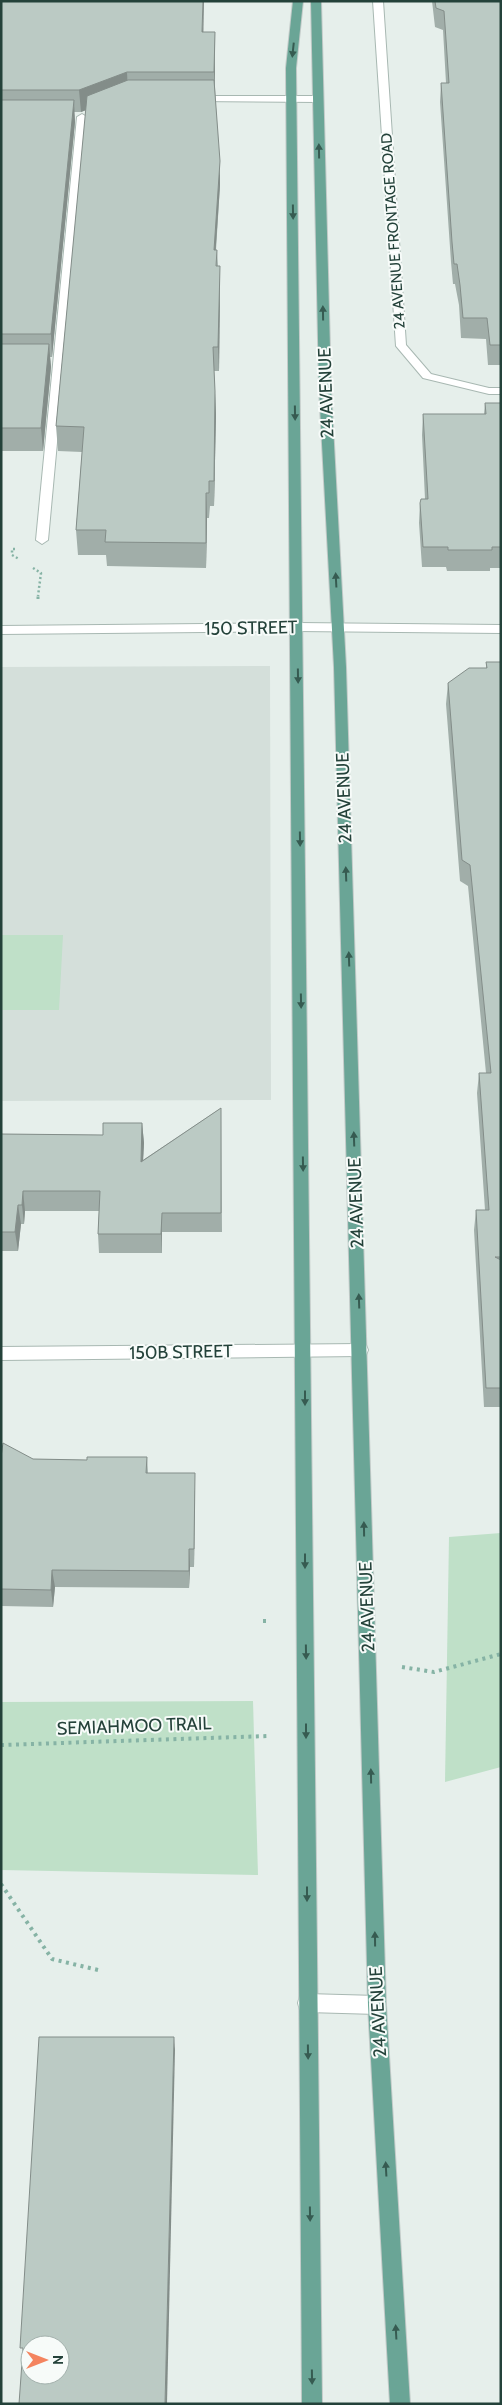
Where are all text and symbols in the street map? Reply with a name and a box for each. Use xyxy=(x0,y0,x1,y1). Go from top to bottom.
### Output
one-way arrow xyxy=(289,42,297,58)
street label: 24 AVENUE FRONTAGE ROAD xyxy=(377,132,409,330)
one-way arrow xyxy=(315,142,323,158)
one-way arrow xyxy=(289,204,297,220)
one-way arrow xyxy=(319,305,327,321)
street label: 24 AVENUE xyxy=(313,347,339,439)
one-way arrow xyxy=(291,406,299,422)
one-way arrow xyxy=(332,572,340,588)
street label: 150 STREET xyxy=(204,616,298,640)
one-way arrow xyxy=(294,668,302,684)
street label: 24 AVENUE xyxy=(331,752,357,844)
one-way arrow xyxy=(296,831,304,847)
one-way arrow xyxy=(342,865,350,881)
one-way arrow xyxy=(345,950,353,966)
one-way arrow xyxy=(297,993,305,1009)
one-way arrow xyxy=(350,1130,358,1146)
one-way arrow xyxy=(299,1156,307,1172)
street label: 24 AVENUE xyxy=(343,1157,369,1249)
one-way arrow xyxy=(354,1293,362,1309)
street label: 150B STREET xyxy=(129,1340,233,1364)
one-way arrow xyxy=(301,1391,309,1407)
one-way arrow xyxy=(360,1520,368,1536)
one-way arrow xyxy=(301,1553,309,1569)
street label: 24 AVENUE xyxy=(354,1561,380,1653)
one-way arrow xyxy=(302,1644,310,1660)
street label: SEMIAHMOO TRAIL xyxy=(56,1712,212,1740)
one-way arrow xyxy=(302,1724,310,1740)
one-way arrow xyxy=(367,1768,375,1784)
one-way arrow xyxy=(303,1886,311,1902)
one-way arrow xyxy=(371,1930,379,1946)
street label: 24 AVENUE xyxy=(365,1966,391,2058)
one-way arrow xyxy=(304,2044,312,2060)
one-way arrow xyxy=(382,2161,390,2177)
one-way arrow xyxy=(306,2206,314,2222)
one-way arrow xyxy=(392,2323,400,2339)
north arrow xyxy=(20,2335,70,2385)
text: N xyxy=(49,2355,67,2365)
one-way arrow xyxy=(308,2369,316,2385)

